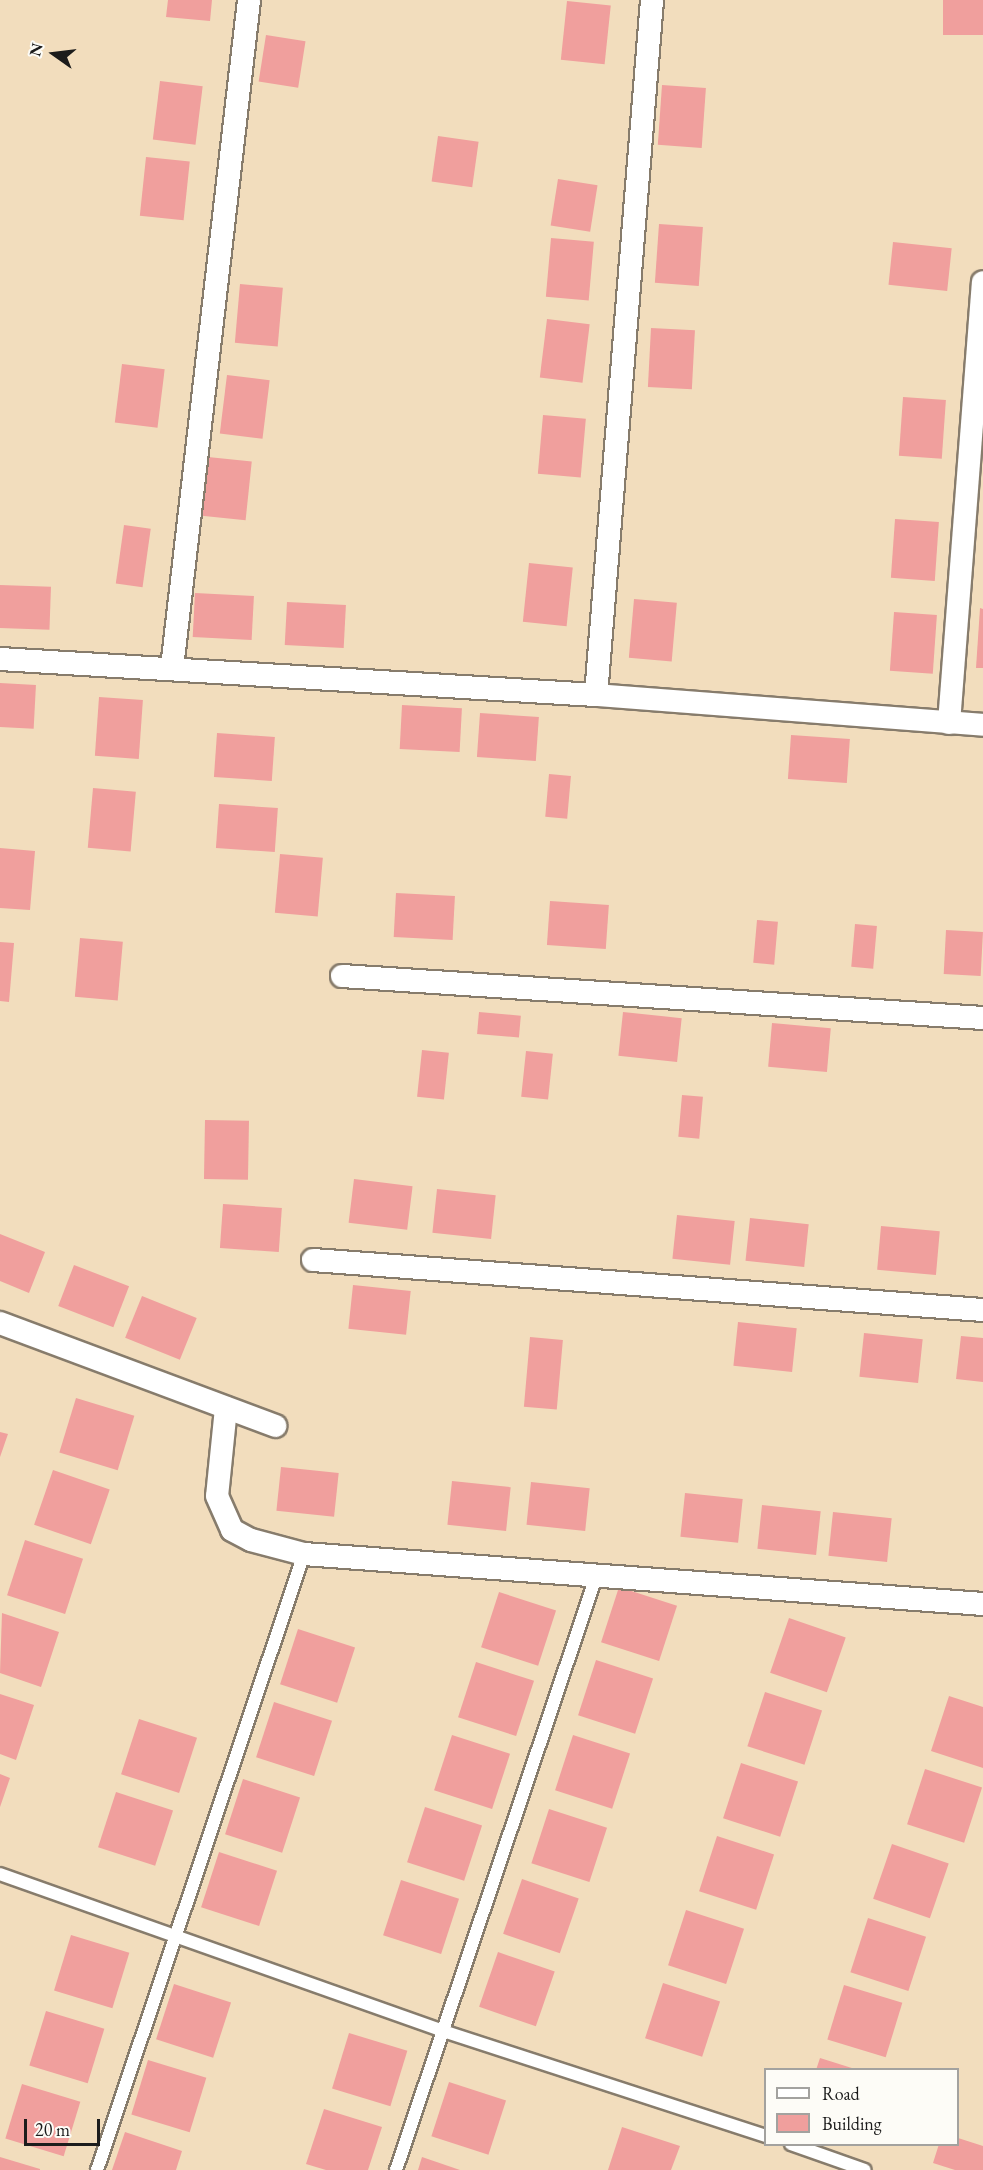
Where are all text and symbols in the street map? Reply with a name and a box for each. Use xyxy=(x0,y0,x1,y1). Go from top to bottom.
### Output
north arrow xyxy=(24,24,84,84)
text: N xyxy=(24,41,48,58)
legend xyxy=(764,2068,959,2146)
text: Road xyxy=(822,2082,860,2105)
scale bar xyxy=(27,2107,104,2145)
text: Building xyxy=(822,2112,882,2135)
text: 20 m xyxy=(35,2118,70,2141)

